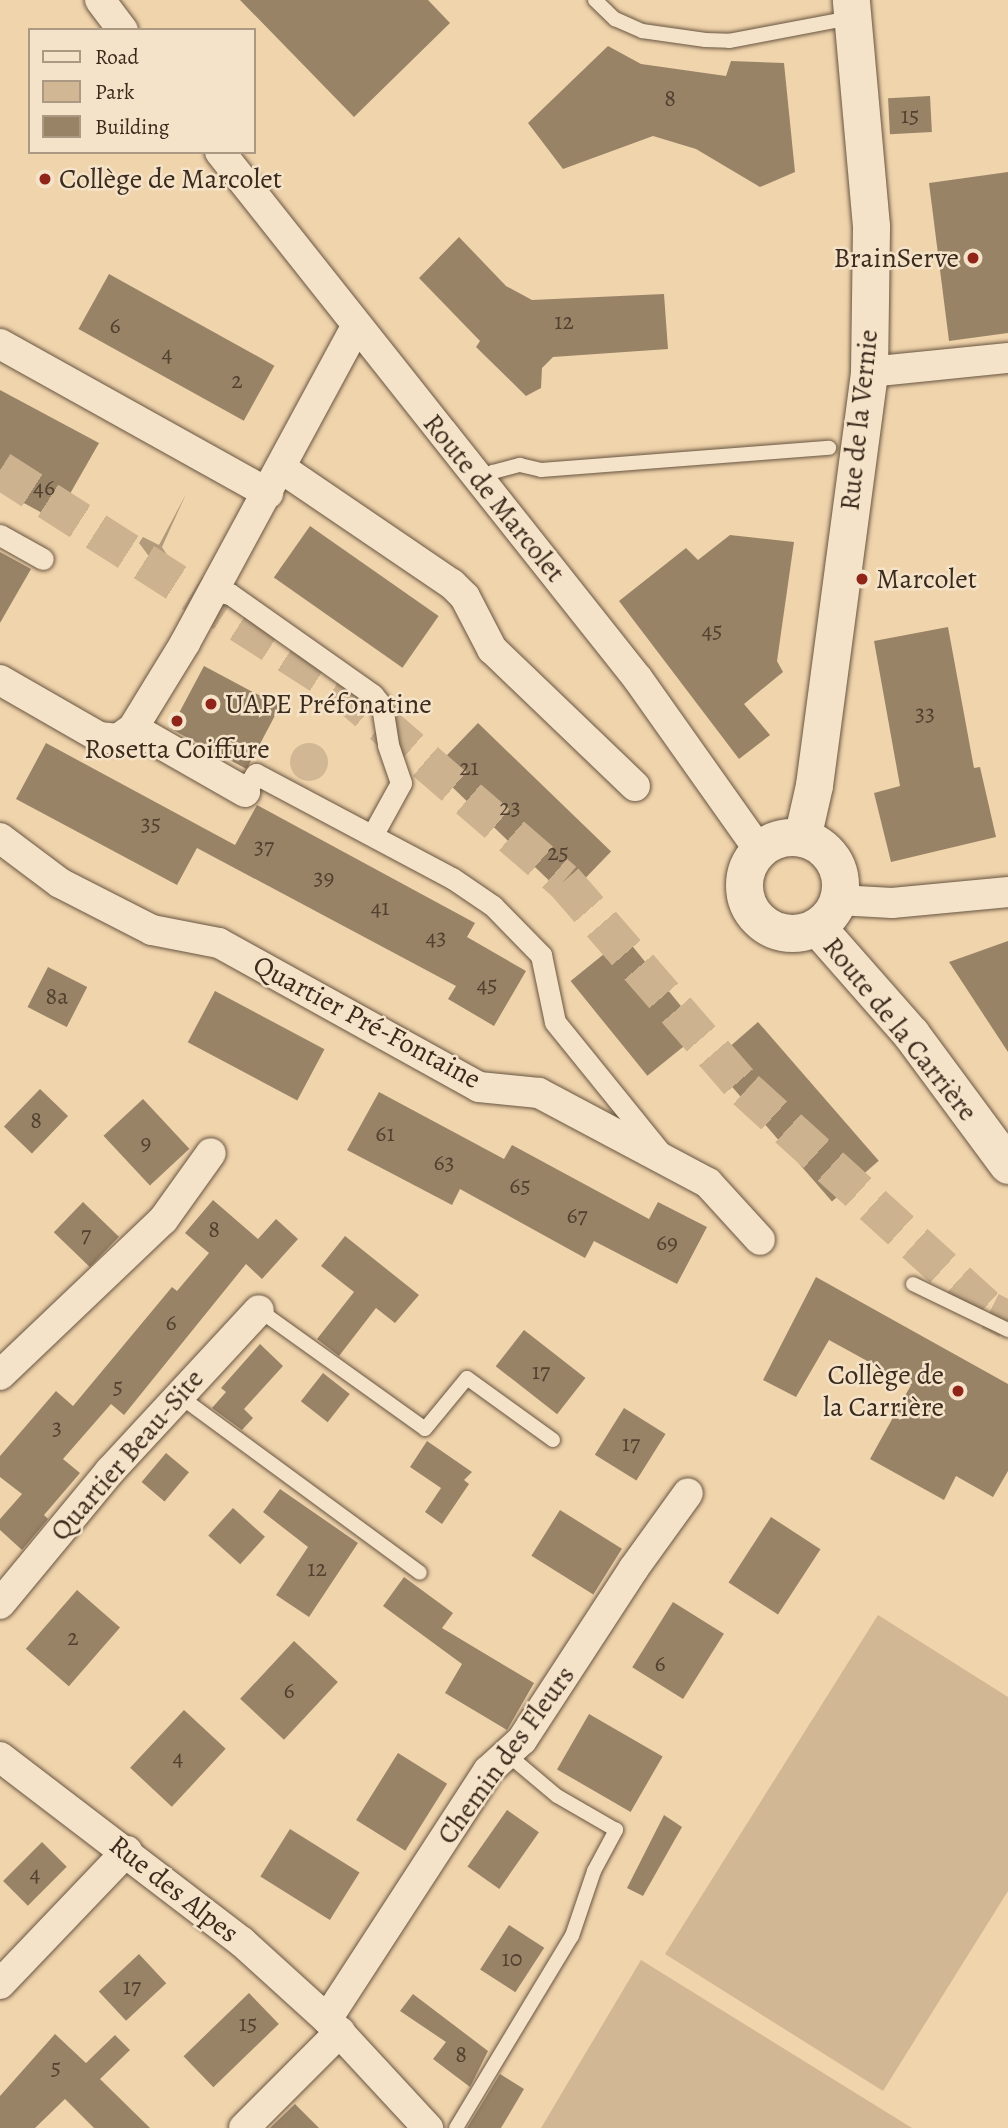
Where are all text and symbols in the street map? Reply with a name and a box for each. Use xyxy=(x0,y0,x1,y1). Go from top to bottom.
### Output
legend xyxy=(28,28,256,154)
text: Road xyxy=(95,43,139,71)
text: Park xyxy=(95,78,134,106)
house number: 8 xyxy=(664,85,676,113)
house number: 15 xyxy=(901,102,919,130)
text: Building xyxy=(95,113,169,141)
place label: Collège de Marcolet xyxy=(59,162,282,196)
marker: Collège de Marcolet xyxy=(37,171,53,187)
place label: BrainServe xyxy=(834,241,959,275)
marker: BrainServe xyxy=(965,250,981,266)
house number: 12 xyxy=(554,308,574,336)
house number: 6 xyxy=(109,312,121,340)
street label: Rue de la Vernie xyxy=(833,328,885,512)
house number: 4 xyxy=(162,340,172,368)
house number: 2 xyxy=(231,367,243,395)
street label: Route de Marcolet xyxy=(416,407,572,589)
house number: 46 xyxy=(33,474,55,502)
place label: Marcolet xyxy=(876,562,977,596)
marker: Marcolet xyxy=(854,571,870,587)
house number: 45 xyxy=(701,617,723,645)
place label: UAPE Préfonatine xyxy=(225,687,432,721)
marker: UAPE Préfonatine xyxy=(203,696,219,712)
house number: 33 xyxy=(915,700,935,728)
marker: Rosetta Coiffure xyxy=(169,713,185,729)
place label: Rosetta Coiffure xyxy=(84,732,270,766)
house number: 21 xyxy=(459,754,479,782)
house number: 23 xyxy=(499,794,521,822)
house number: 35 xyxy=(141,810,161,838)
house number: 37 xyxy=(254,833,274,861)
house number: 25 xyxy=(547,839,569,867)
house number: 39 xyxy=(314,864,334,892)
house number: 41 xyxy=(370,894,390,922)
house number: 43 xyxy=(426,924,446,952)
street label: Route de la Carrière xyxy=(816,930,984,1128)
street label: Quartier Pré-Fontaine xyxy=(248,948,486,1096)
house number: 45 xyxy=(476,971,498,999)
house number: 8a xyxy=(46,983,68,1011)
house number: 8 xyxy=(30,1107,42,1135)
house number: 61 xyxy=(375,1120,395,1148)
house number: 9 xyxy=(141,1129,151,1157)
house number: 63 xyxy=(433,1149,455,1177)
house number: 65 xyxy=(509,1172,531,1200)
house number: 67 xyxy=(566,1202,588,1230)
house number: 8 xyxy=(208,1216,220,1244)
house number: 7 xyxy=(81,1221,91,1249)
house number: 69 xyxy=(656,1229,678,1257)
house number: 6 xyxy=(165,1309,177,1337)
house number: 17 xyxy=(532,1358,550,1386)
place label: Collège de la Carrière xyxy=(823,1358,944,1424)
street label: Quartier Beau-Site xyxy=(43,1362,211,1548)
house number: 5 xyxy=(113,1373,123,1401)
marker: Collège de la Carrière xyxy=(950,1383,966,1399)
house number: 3 xyxy=(52,1414,62,1442)
house number: 17 xyxy=(622,1430,640,1458)
house number: 12 xyxy=(307,1555,327,1583)
house number: 2 xyxy=(67,1624,79,1652)
house number: 6 xyxy=(654,1650,666,1678)
street label: Chemin des Fleurs xyxy=(430,1659,582,1851)
house number: 6 xyxy=(283,1677,295,1705)
house number: 4 xyxy=(173,1744,183,1772)
street label: Rue des Alpes xyxy=(103,1828,245,1950)
house number: 4 xyxy=(30,1860,40,1888)
house number: 10 xyxy=(502,1945,522,1973)
house number: 17 xyxy=(123,1973,141,2001)
house number: 15 xyxy=(239,2010,257,2038)
house number: 8 xyxy=(455,2041,467,2069)
house number: 5 xyxy=(51,2054,61,2082)

